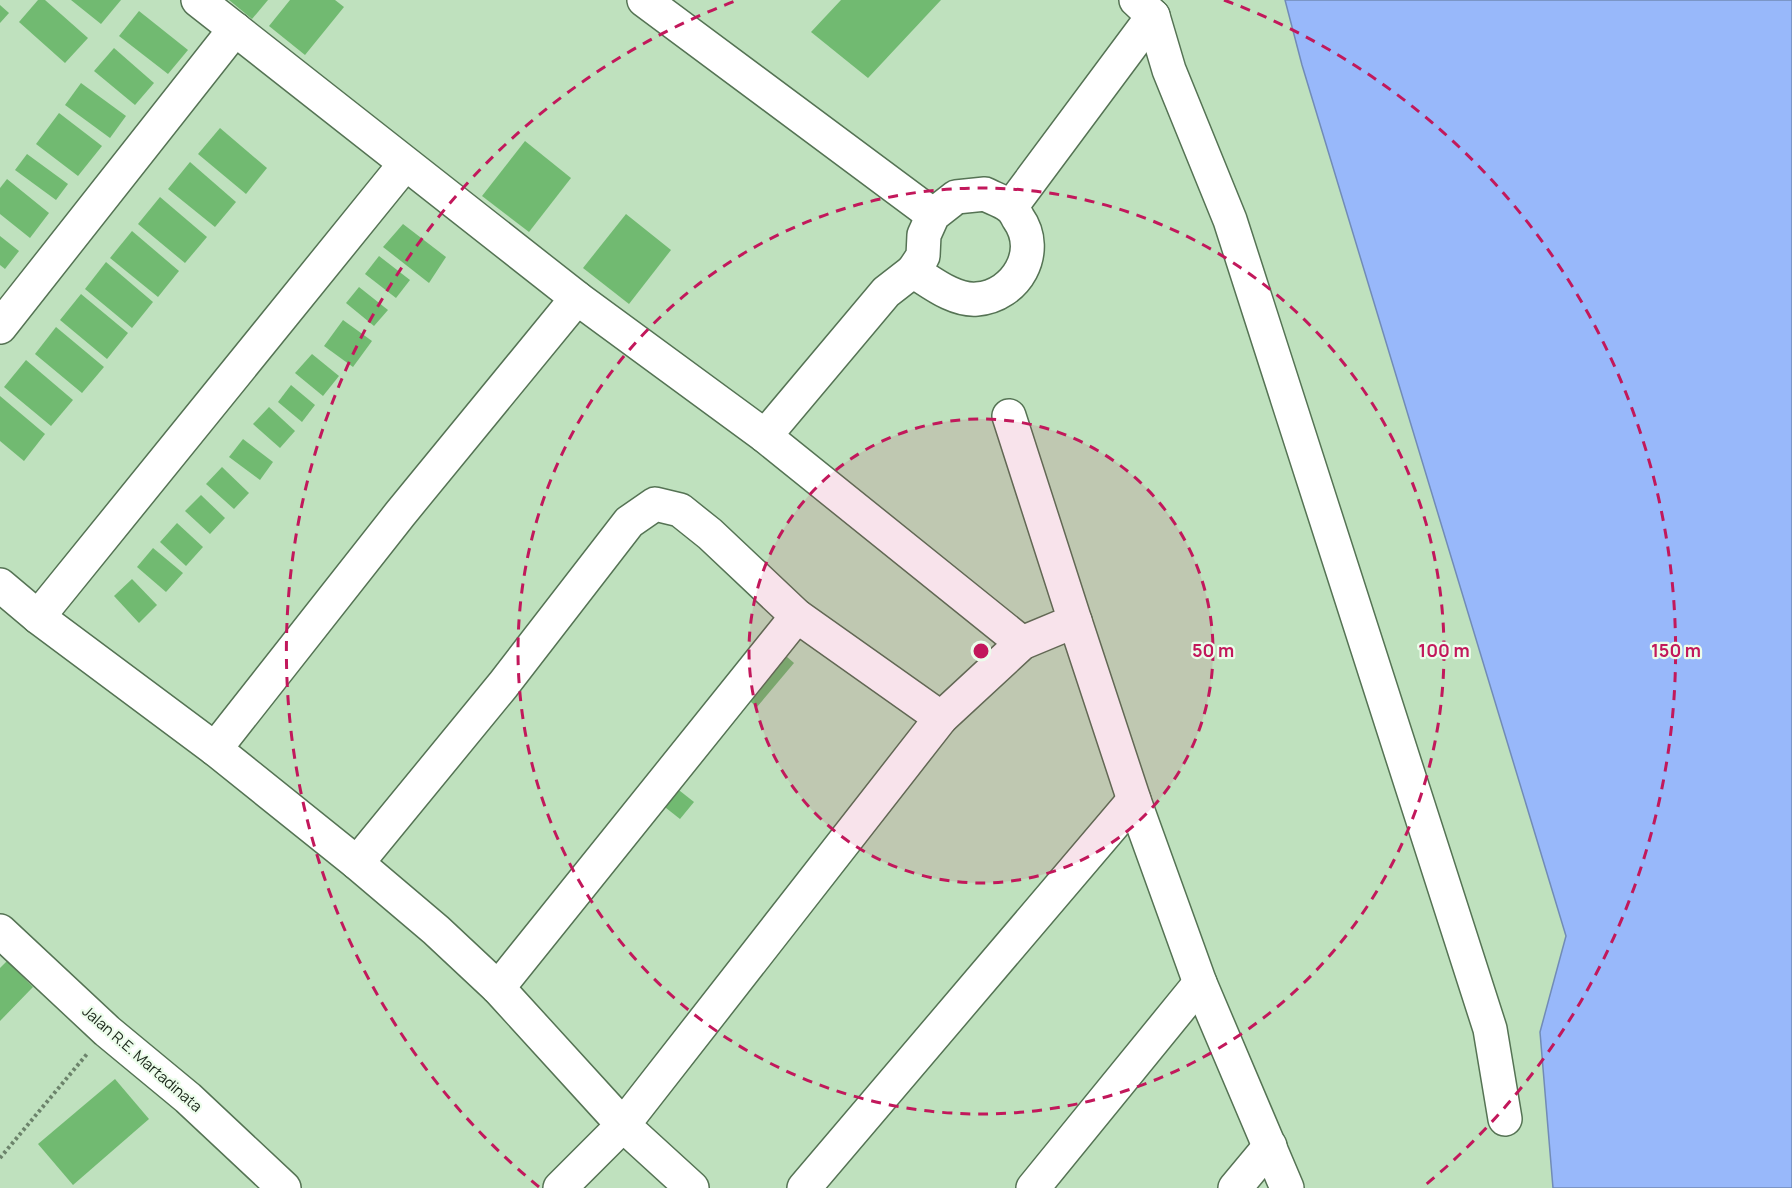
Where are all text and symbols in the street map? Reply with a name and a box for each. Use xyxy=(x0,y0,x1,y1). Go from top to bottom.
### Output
text: 50 m xyxy=(1192,638,1234,662)
text: 100 m xyxy=(1418,638,1470,662)
text: 150 m xyxy=(1651,638,1701,662)
centre of rings xyxy=(971,641,991,661)
street label: Jalan R.E. Martadinata xyxy=(78,1001,207,1117)

